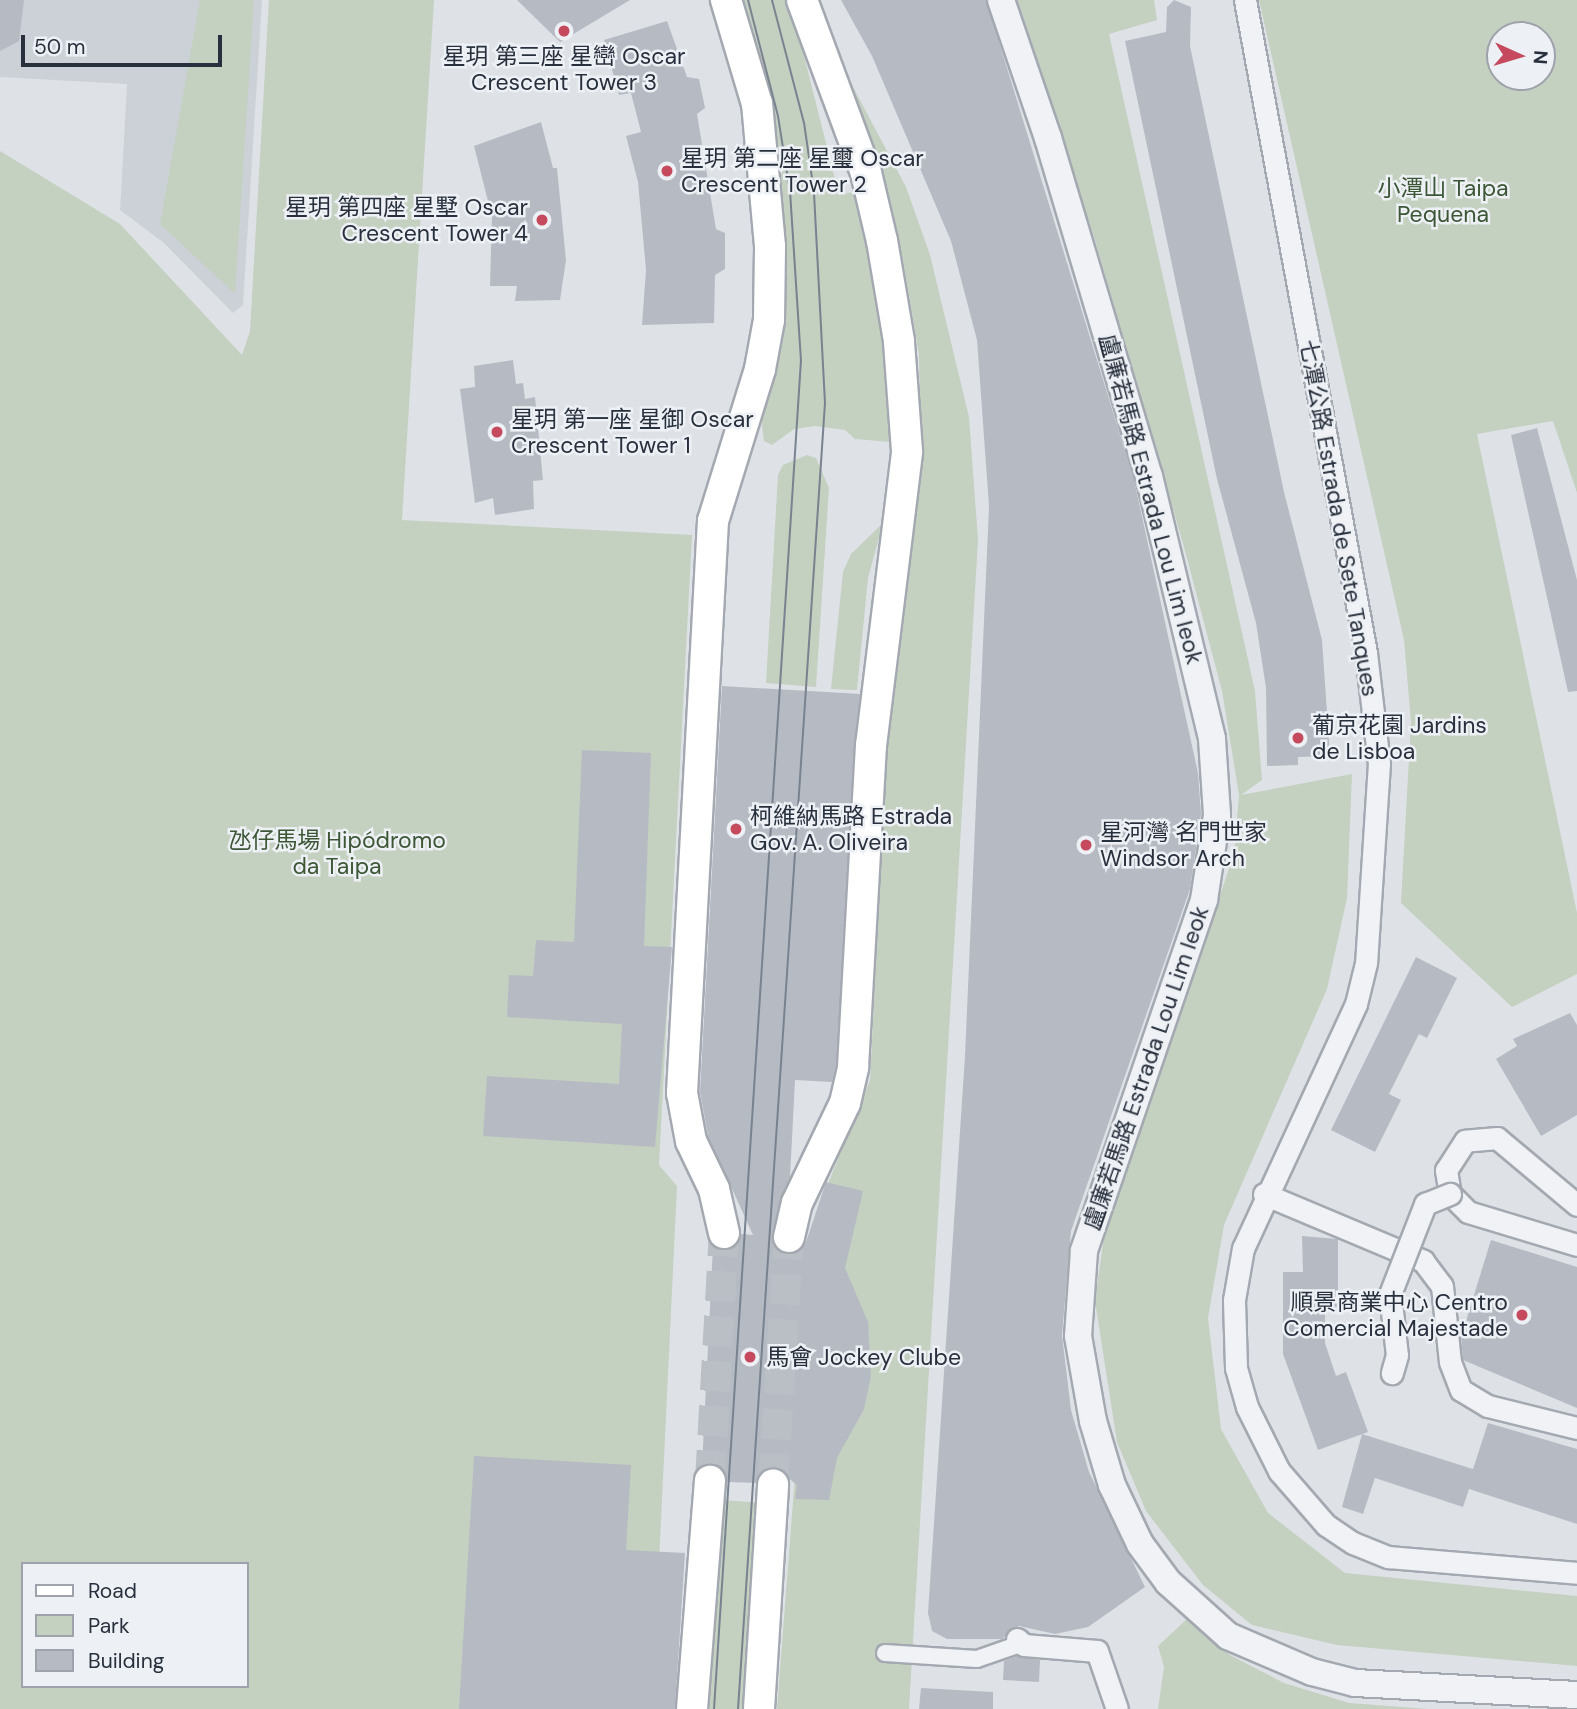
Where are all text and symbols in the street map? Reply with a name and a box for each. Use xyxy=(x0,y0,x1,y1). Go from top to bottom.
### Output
scale bar xyxy=(24,21,226,65)
north arrow xyxy=(1486,21,1556,91)
marker: 星玥 第三座 星巒 Oscar Crescent Tower 3 xyxy=(556,23,572,39)
text: 50 m xyxy=(34,33,85,61)
place label: 星玥 第三座 星巒 Oscar Crescent Tower 3 xyxy=(443,42,685,96)
text: N xyxy=(1528,50,1553,65)
place label: 星玥 第二座 星璽 Oscar Crescent Tower 2 xyxy=(681,144,924,198)
marker: 星玥 第二座 星璽 Oscar Crescent Tower 2 xyxy=(659,163,675,179)
park label: 小潭山 Taipa Pequena xyxy=(1377,174,1509,228)
place label: 星玥 第四座 星墅 Oscar Crescent Tower 4 xyxy=(285,193,528,247)
marker: 星玥 第四座 星墅 Oscar Crescent Tower 4 xyxy=(534,212,550,228)
street label: 盧廉若馬路 Estrada Lou Lim Ieok xyxy=(1094,331,1208,667)
street label: 七潭公路 Estrada de Sete Tanques xyxy=(1294,337,1384,699)
place label: 星玥 第一座 星御 Oscar Crescent Tower 1 xyxy=(511,405,754,459)
marker: 星玥 第一座 星御 Oscar Crescent Tower 1 xyxy=(489,424,505,440)
place label: 葡京花園 Jardins de Lisboa xyxy=(1312,711,1487,765)
marker: 葡京花園 Jardins de Lisboa xyxy=(1290,730,1306,746)
place label: 柯維納馬路 Estrada Gov. A. Oliveira xyxy=(750,802,952,856)
place label: 星河灣 名門世家 Windsor Arch xyxy=(1100,818,1267,872)
marker: 柯維納馬路 Estrada Gov. A. Oliveira xyxy=(728,821,744,837)
park label: 氹仔馬場 Hipódromo da Taipa xyxy=(228,826,446,880)
marker: 星河灣 名門世家 Windsor Arch xyxy=(1078,837,1094,853)
street label: 盧廉若馬路 Estrada Lou Lim Ieok xyxy=(1077,902,1215,1234)
place label: 順景商業中心 Centro Comercial Majestade xyxy=(1283,1288,1508,1342)
marker: 順景商業中心 Centro Comercial Majestade xyxy=(1514,1307,1530,1323)
place label: 馬會 Jockey Clube xyxy=(766,1343,961,1371)
marker: 馬會 Jockey Clube xyxy=(740,1347,760,1367)
legend xyxy=(21,1562,248,1688)
text: Road xyxy=(88,1577,137,1605)
text: Park xyxy=(88,1612,129,1640)
text: Building xyxy=(88,1647,164,1675)

